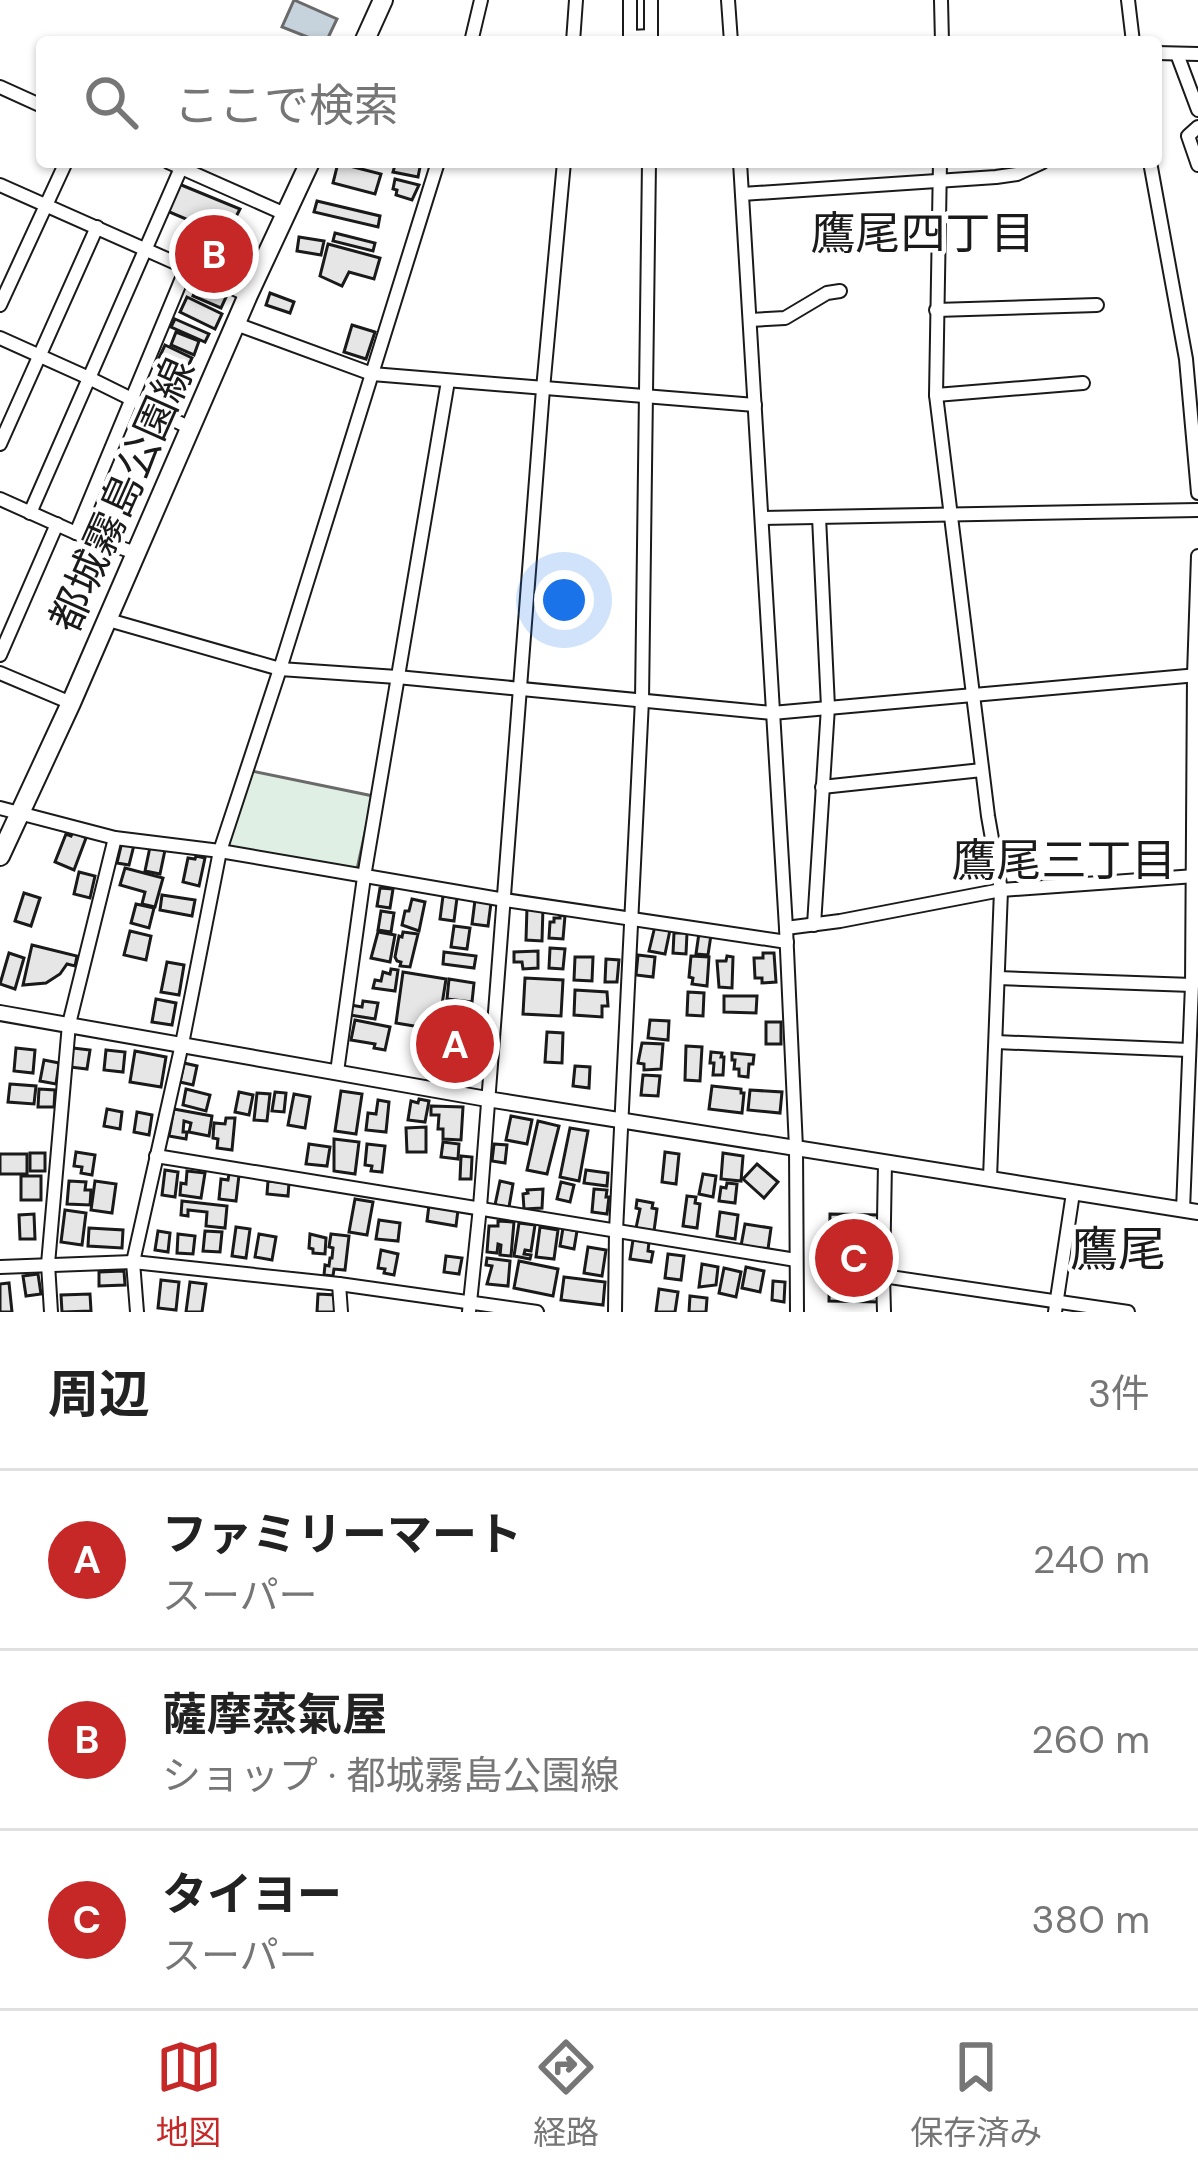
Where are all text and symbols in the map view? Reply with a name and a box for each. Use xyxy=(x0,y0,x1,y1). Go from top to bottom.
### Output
search box xyxy=(36,36,1162,168)
icon: search xyxy=(78,69,144,135)
text: ここで検索 xyxy=(174,76,399,135)
district label: 鷹尾四丁目 xyxy=(810,204,1036,263)
pin: B xyxy=(175,209,253,299)
street label: 都城霧島公園線 xyxy=(37,350,207,640)
your location xyxy=(534,570,594,630)
district label: 鷹尾三丁目 xyxy=(951,831,1177,890)
pin: A xyxy=(416,999,494,1089)
pin: C xyxy=(815,1213,893,1303)
district label: 鷹尾 xyxy=(1070,1218,1166,1281)
text: 周辺 xyxy=(48,1361,150,1428)
text: 3件 xyxy=(1088,1368,1150,1419)
text: ファミリーマート xyxy=(162,1505,522,1564)
text: A xyxy=(73,1534,101,1585)
text: 240 m xyxy=(1033,1534,1150,1585)
text: スーパー xyxy=(162,1570,318,1621)
text: 薩摩蒸氣屋 xyxy=(162,1685,387,1744)
text: B xyxy=(75,1714,99,1765)
text: 260 m xyxy=(1031,1714,1150,1765)
text: ショップ · 都城霧島公園線 xyxy=(162,1750,619,1801)
text: タイヨー xyxy=(162,1865,342,1924)
text: C xyxy=(73,1894,101,1945)
text: 380 m xyxy=(1031,1894,1150,1945)
text: スーパー xyxy=(162,1930,318,1981)
tab: 地図 xyxy=(156,2034,222,2154)
tab: 経路 xyxy=(533,2034,599,2154)
tab: 保存済み xyxy=(910,2034,1042,2154)

